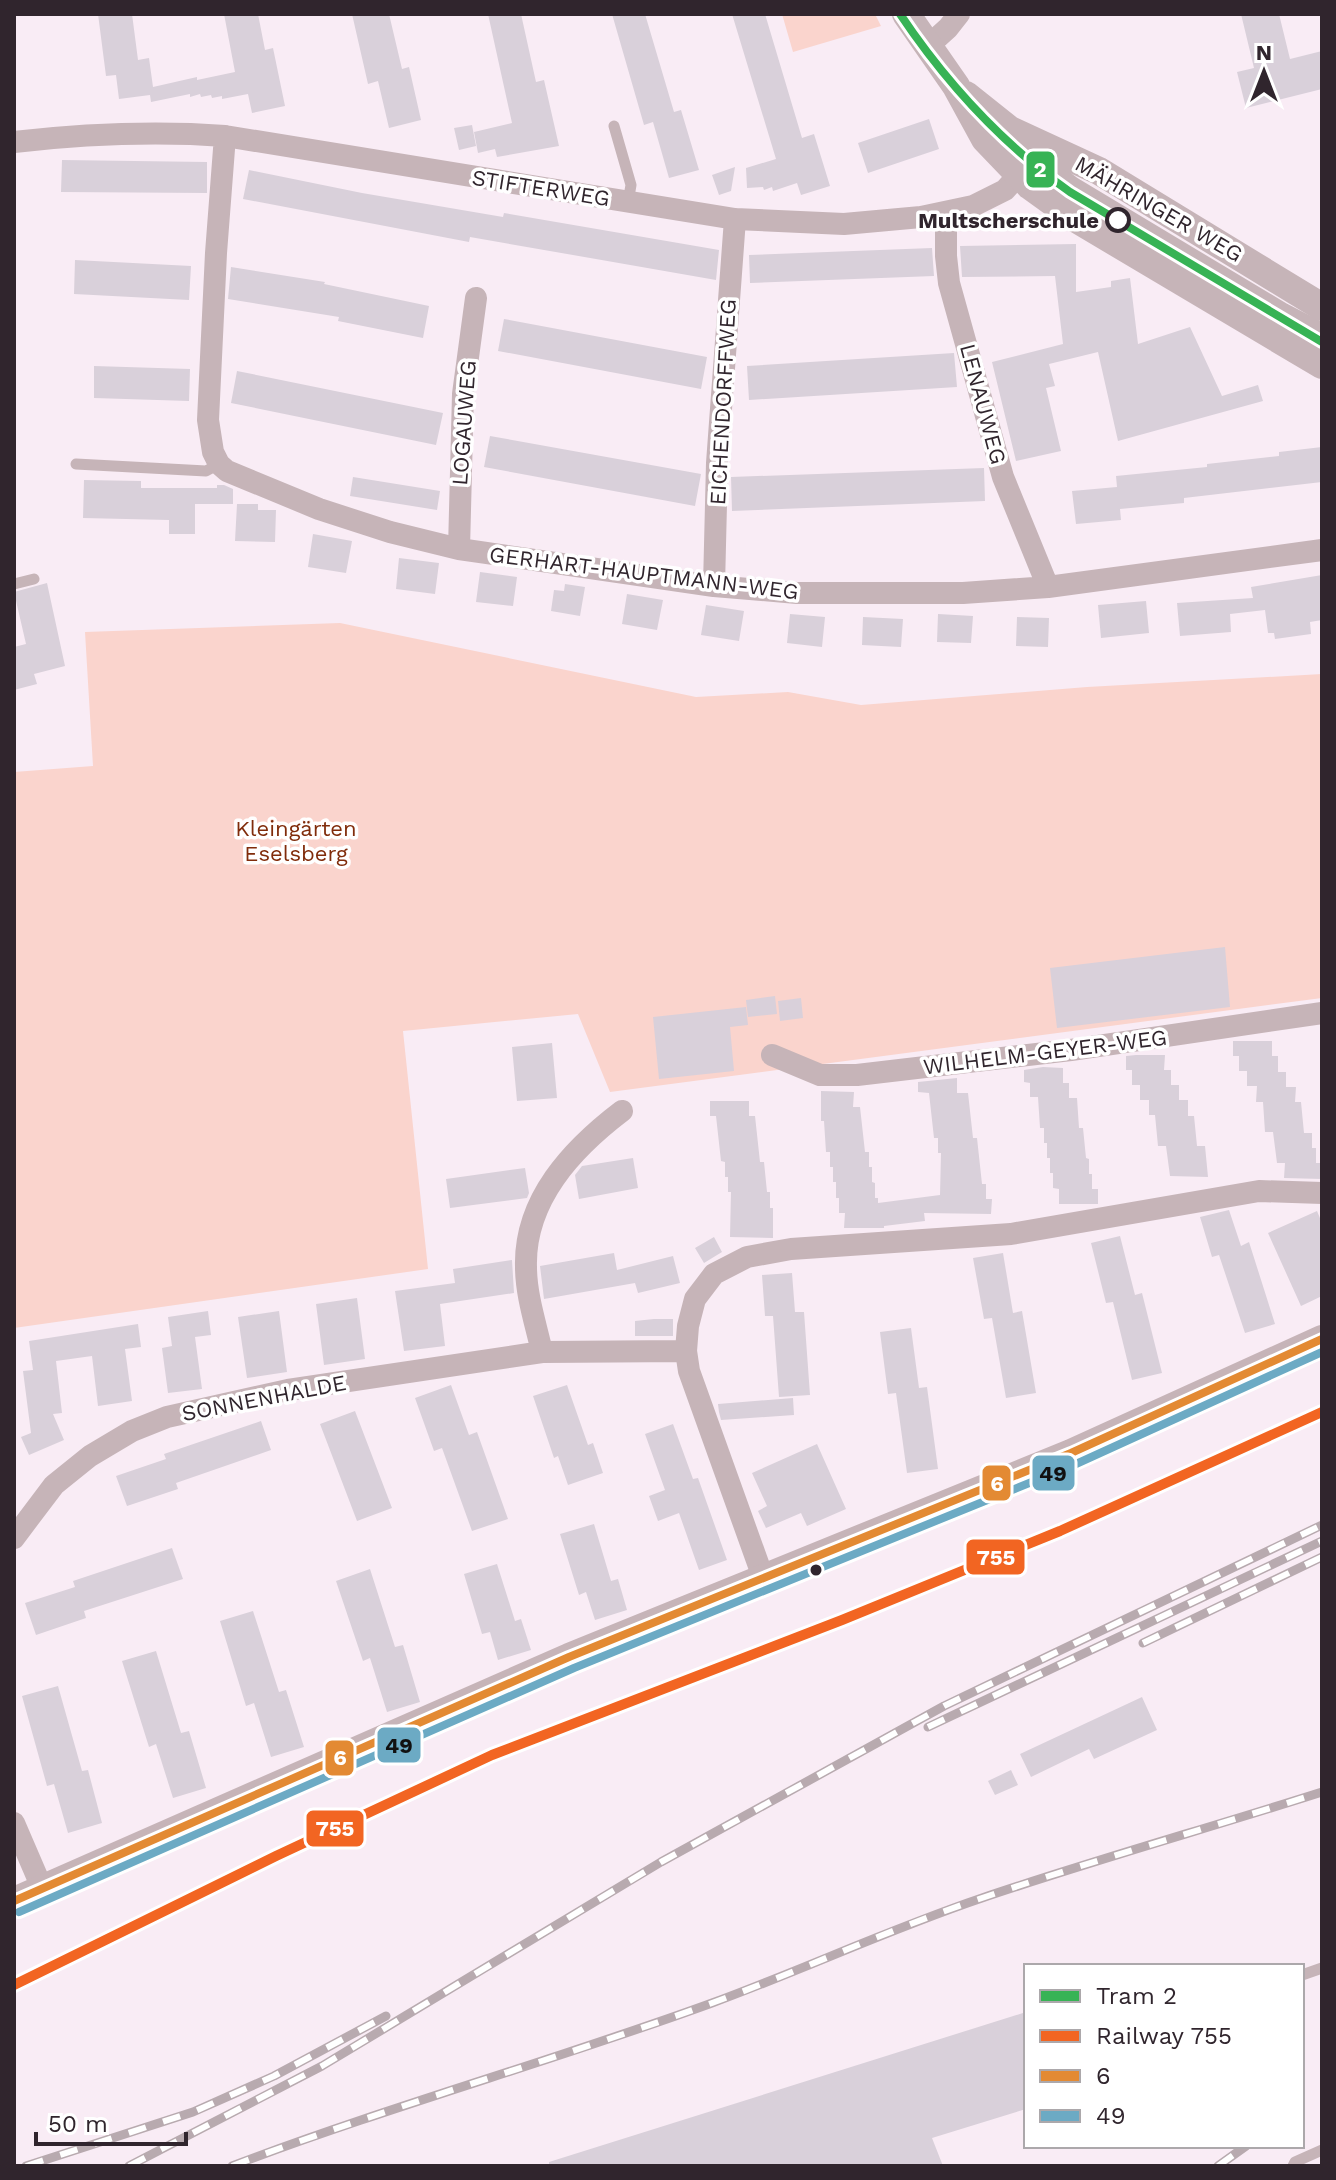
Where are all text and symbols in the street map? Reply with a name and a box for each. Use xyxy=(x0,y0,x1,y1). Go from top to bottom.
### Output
north arrow xyxy=(1224,32,1304,112)
text: N xyxy=(1256,40,1272,65)
line badge: 2 xyxy=(1025,150,1056,189)
street label: MÄHRINGER WEG xyxy=(1071,151,1247,267)
text: 2 xyxy=(1033,157,1047,182)
street label: STIFTERWEG xyxy=(470,165,612,211)
place label: Multscherschule xyxy=(918,208,1099,233)
marker: Multscherschule xyxy=(1106,208,1130,232)
street label: EICHENDORFFWEG xyxy=(705,298,741,506)
street label: LENAUWEG xyxy=(955,341,1011,467)
street label: LOGAUWEG xyxy=(447,360,481,486)
street label: GERHART-HAUPTMANN-WEG xyxy=(488,542,800,604)
park label: Kleingärten Eselsberg xyxy=(235,816,357,866)
street label: WILHELM-GEYER-WEG xyxy=(922,1025,1168,1079)
street label: SONNENHALDE xyxy=(180,1370,348,1426)
line badge: 49 xyxy=(1031,1454,1076,1492)
text: 49 xyxy=(1039,1461,1067,1486)
line badge: 6 xyxy=(981,1464,1012,1502)
text: 6 xyxy=(990,1471,1004,1496)
line badge: 755 xyxy=(965,1538,1026,1576)
text: 755 xyxy=(977,1545,1015,1570)
unlabelled marker xyxy=(808,1562,824,1578)
line badge: 49 xyxy=(376,1726,422,1764)
text: 49 xyxy=(385,1733,413,1758)
line badge: 6 xyxy=(324,1739,355,1777)
text: 6 xyxy=(333,1745,347,1770)
line badge: 755 xyxy=(305,1809,365,1848)
text: 755 xyxy=(316,1816,354,1841)
legend xyxy=(1024,1964,1304,2148)
text: Tram 2 xyxy=(1096,1982,1177,2010)
text: Railway 755 xyxy=(1096,2022,1232,2050)
text: 6 xyxy=(1096,2062,1111,2090)
scale bar xyxy=(36,2096,186,2146)
text: 49 xyxy=(1096,2102,1125,2130)
text: 50 m xyxy=(48,2110,108,2138)

